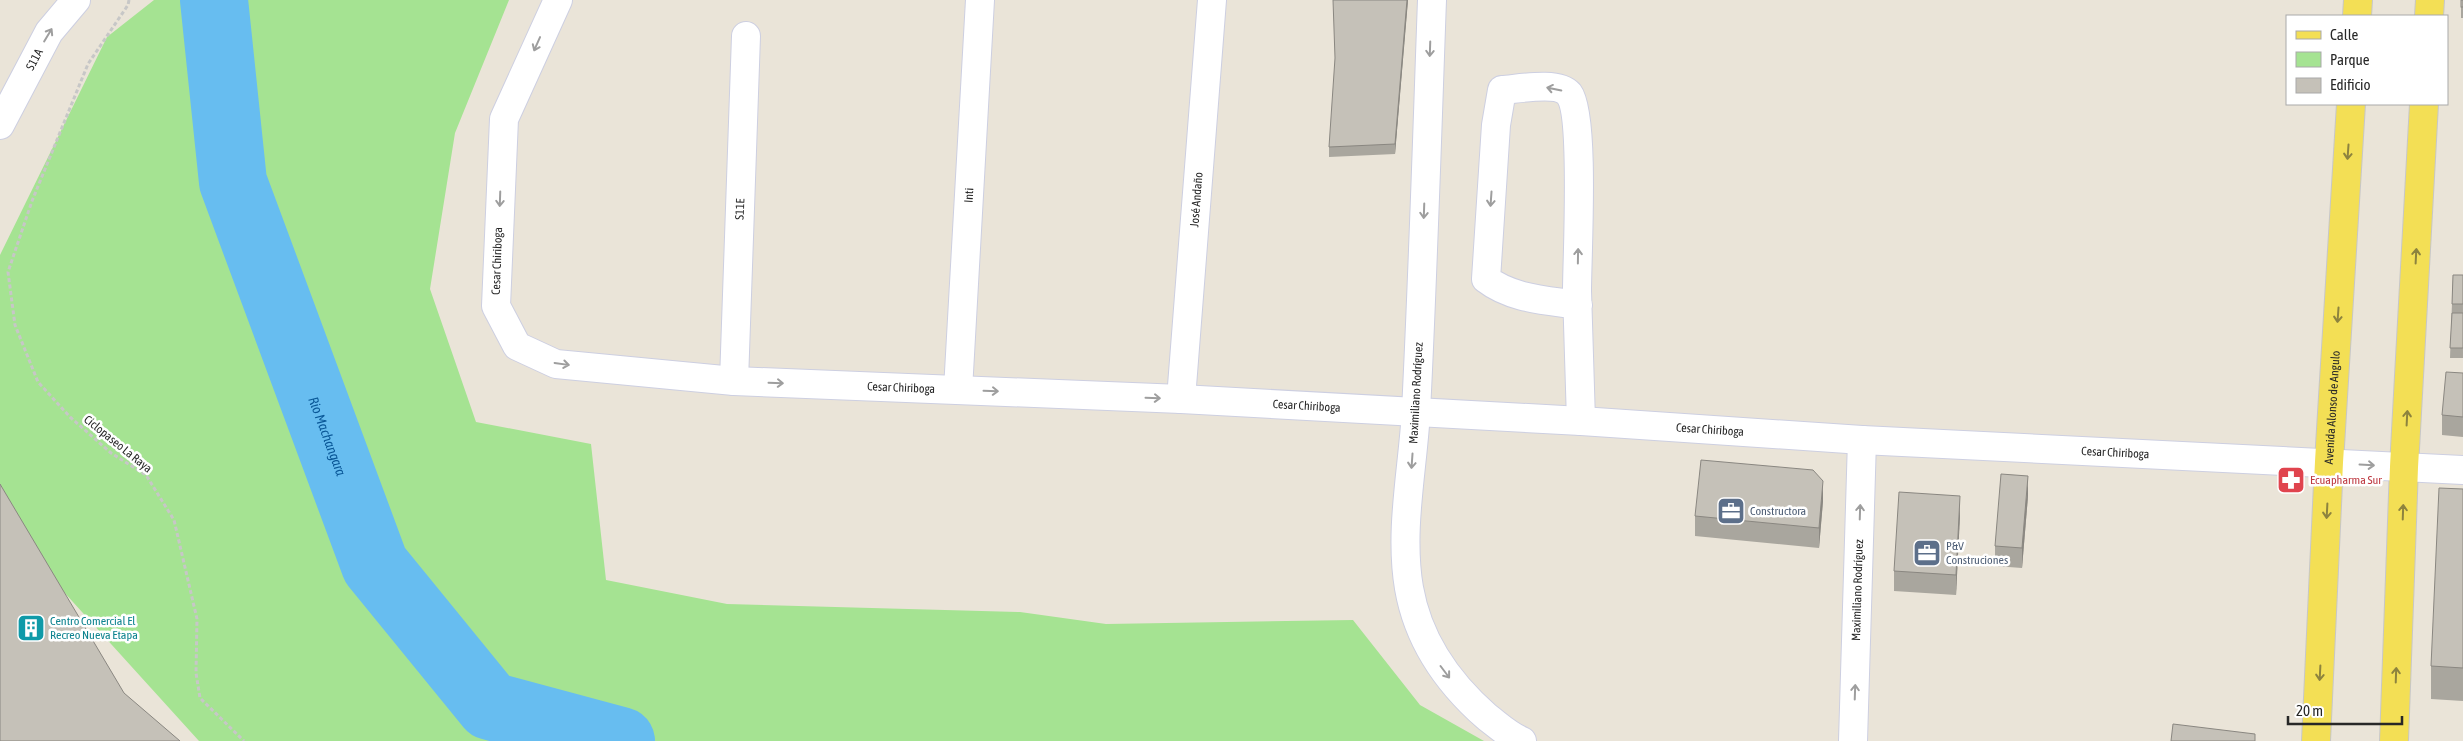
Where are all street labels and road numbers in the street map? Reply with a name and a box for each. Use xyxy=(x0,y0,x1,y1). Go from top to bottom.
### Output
street label: S11A xyxy=(23,46,46,73)
street label: José Andaño xyxy=(1187,171,1206,228)
street label: Inti xyxy=(962,187,976,203)
street label: S11E xyxy=(733,198,747,220)
street label: Cesar Chiriboga xyxy=(489,227,505,295)
street label: Maximiliano Rodríguez xyxy=(1406,341,1426,444)
street label: Avenida Alonso de Angulo xyxy=(2322,350,2343,465)
street label: Cesar Chiriboga xyxy=(867,379,935,396)
street label: Cesar Chiriboga xyxy=(1272,397,1341,415)
street label: Ciclopaseo La Raya xyxy=(81,412,155,476)
street label: Cesar Chiriboga xyxy=(1676,420,1744,439)
street label: Cesar Chiriboga xyxy=(2081,444,2150,461)
street label: Maximiliano Rodríguez xyxy=(1849,538,1866,641)

